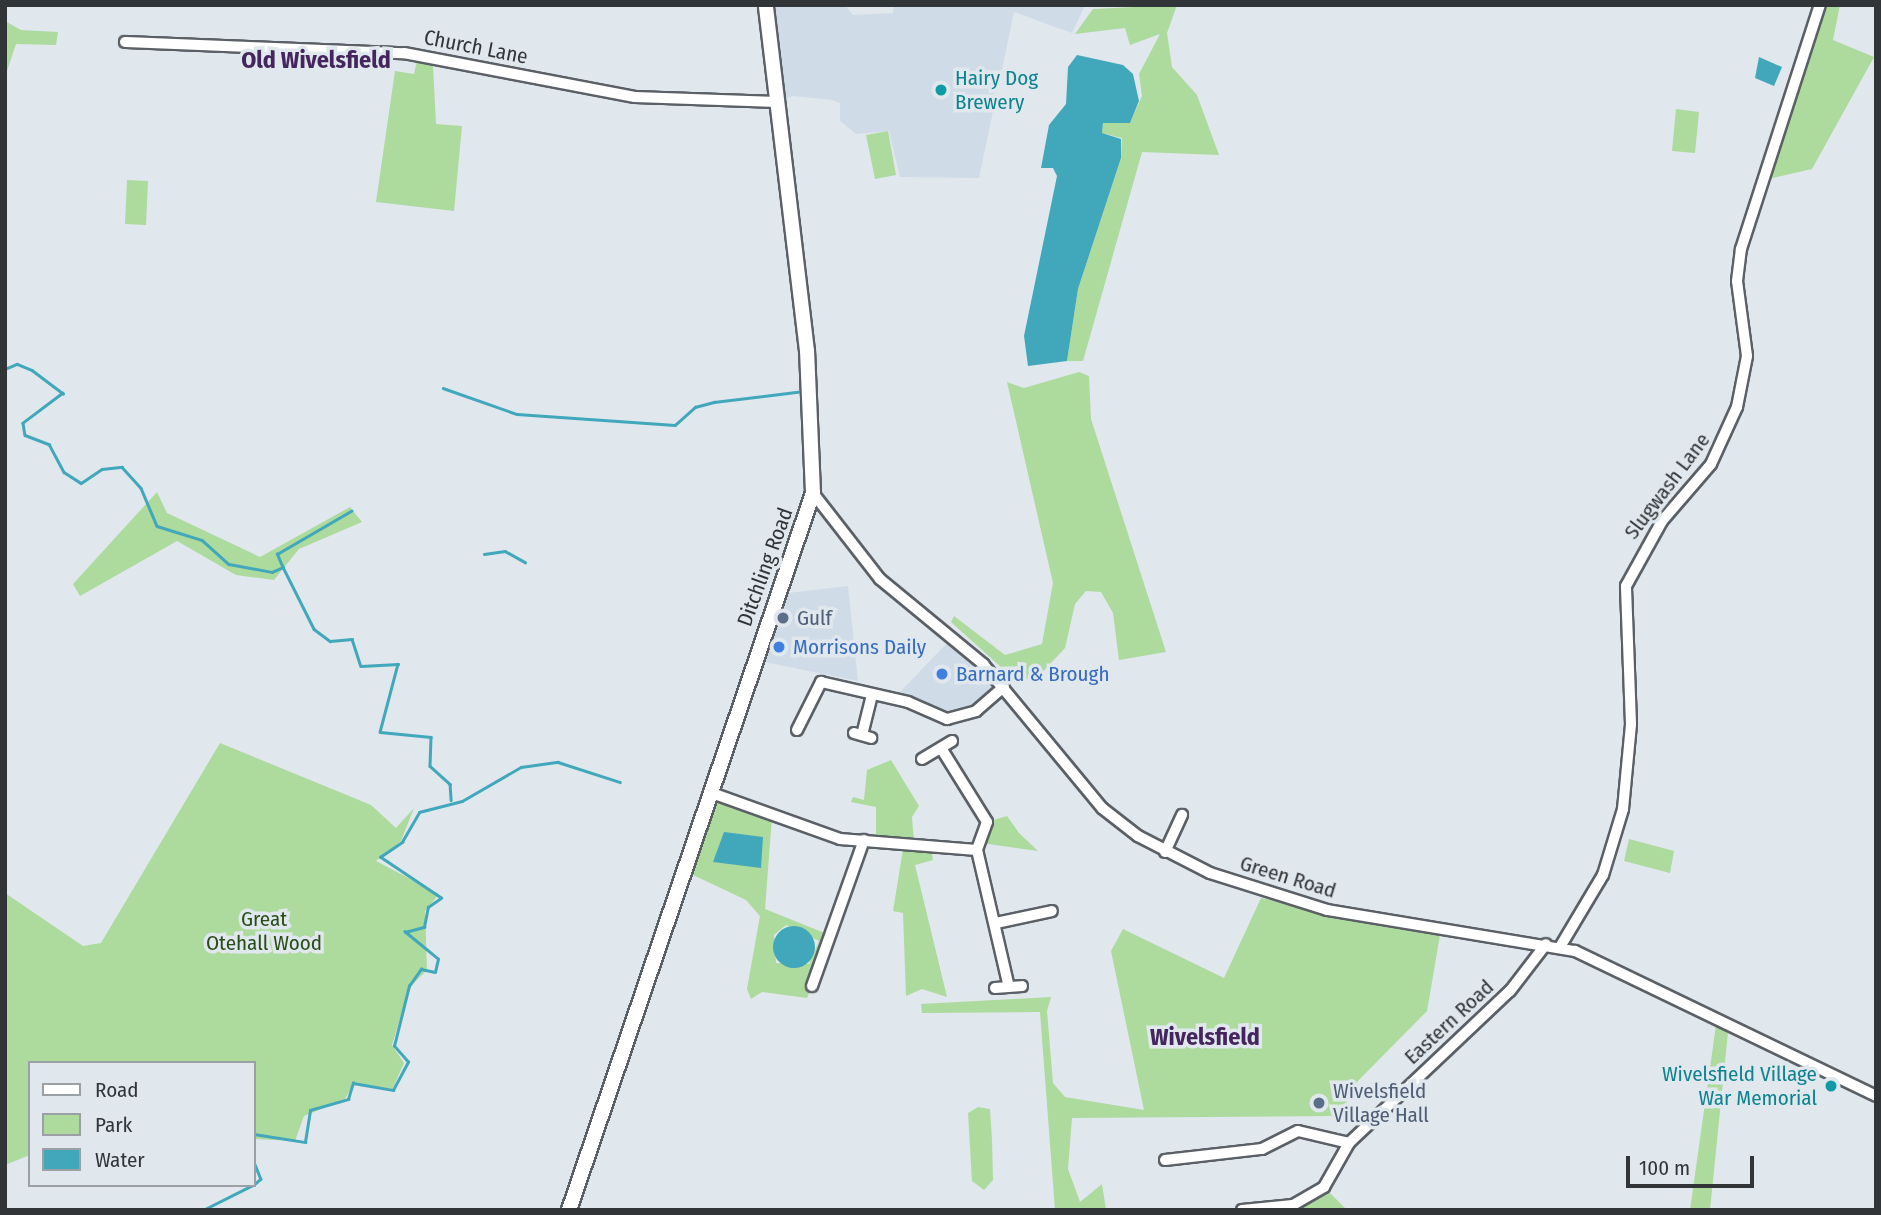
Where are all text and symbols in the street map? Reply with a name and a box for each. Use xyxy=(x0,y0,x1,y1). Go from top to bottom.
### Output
street label: Church Lane xyxy=(422,25,530,69)
district label: Old Wivelsfield xyxy=(241,47,391,75)
place label: Hairy Dog Brewery xyxy=(955,65,1038,115)
marker: Hairy Dog Brewery xyxy=(933,82,949,98)
street label: Slugwash Lane xyxy=(1619,428,1715,544)
street label: Ditchling Road xyxy=(732,504,798,630)
place label: Gulf xyxy=(797,605,832,631)
marker: Gulf xyxy=(775,610,791,626)
place label: Morrisons Daily xyxy=(793,634,926,660)
marker: Morrisons Daily xyxy=(771,639,787,655)
place label: Barnard & Brough xyxy=(956,661,1109,687)
marker: Barnard & Brough xyxy=(934,666,950,682)
street label: Green Road xyxy=(1237,850,1339,904)
park label: Great Otehall Wood xyxy=(206,906,322,956)
street label: Eastern Road xyxy=(1399,974,1499,1070)
district label: Wivelsfield xyxy=(1150,1024,1260,1052)
legend xyxy=(28,1061,256,1187)
place label: Wivelsfield Village War Memorial xyxy=(1662,1061,1817,1111)
text: Road xyxy=(95,1077,139,1103)
place label: Wivelsfield Village Hall xyxy=(1333,1078,1429,1128)
marker: Wivelsfield Village War Memorial xyxy=(1823,1078,1839,1094)
marker: Wivelsfield Village Hall xyxy=(1311,1095,1327,1111)
text: Park xyxy=(95,1112,132,1138)
scale bar xyxy=(1629,1142,1757,1186)
text: Water xyxy=(95,1147,145,1173)
text: 100 m xyxy=(1639,1155,1690,1181)

